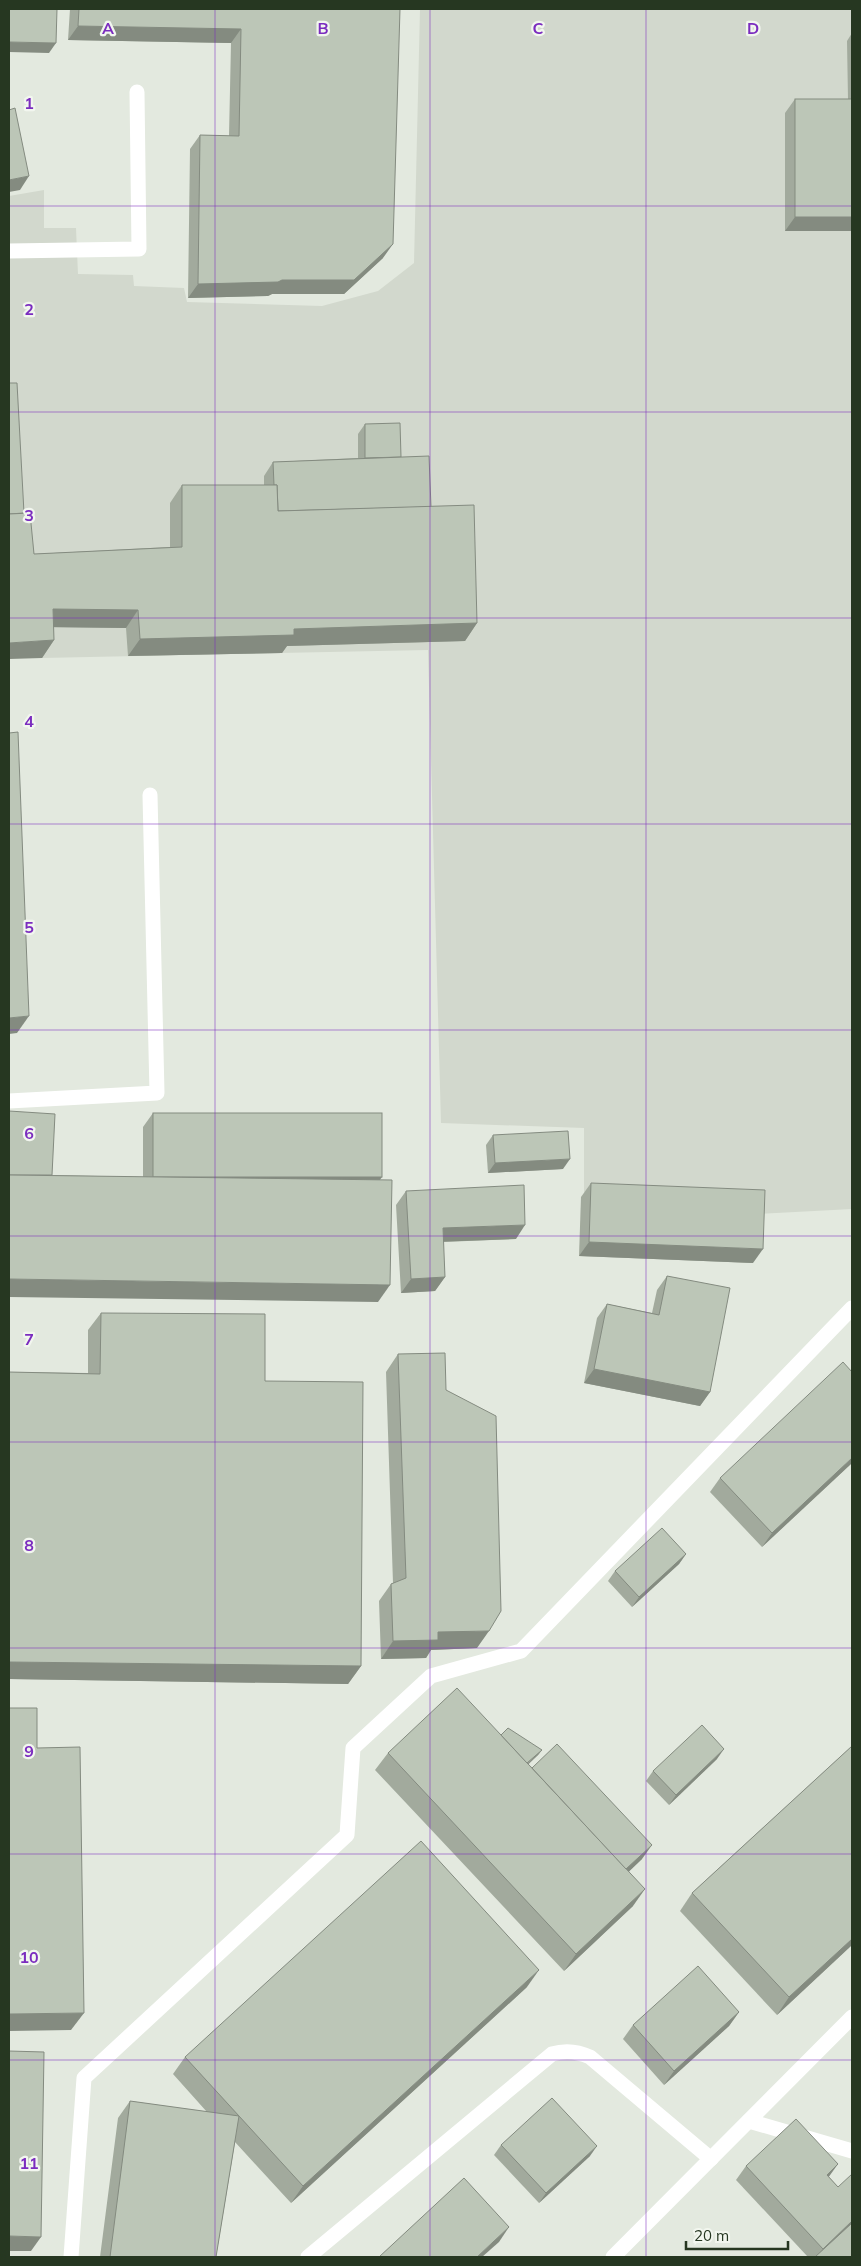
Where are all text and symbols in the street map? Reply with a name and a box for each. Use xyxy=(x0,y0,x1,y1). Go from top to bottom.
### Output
text: A xyxy=(102,18,114,38)
text: B xyxy=(317,18,329,38)
text: C xyxy=(533,18,544,38)
text: D xyxy=(747,18,759,38)
text: 1 xyxy=(24,93,34,113)
text: 2 xyxy=(24,299,34,319)
text: 3 xyxy=(24,505,34,525)
text: 4 xyxy=(24,711,34,731)
text: 5 xyxy=(24,917,34,937)
text: 6 xyxy=(24,1123,34,1143)
text: 7 xyxy=(24,1329,34,1349)
text: 8 xyxy=(24,1535,34,1555)
text: 9 xyxy=(24,1741,34,1761)
text: 10 xyxy=(19,1947,39,1967)
text: 11 xyxy=(19,2153,39,2173)
scale bar xyxy=(686,2218,788,2250)
text: 20 m xyxy=(694,2226,729,2245)

